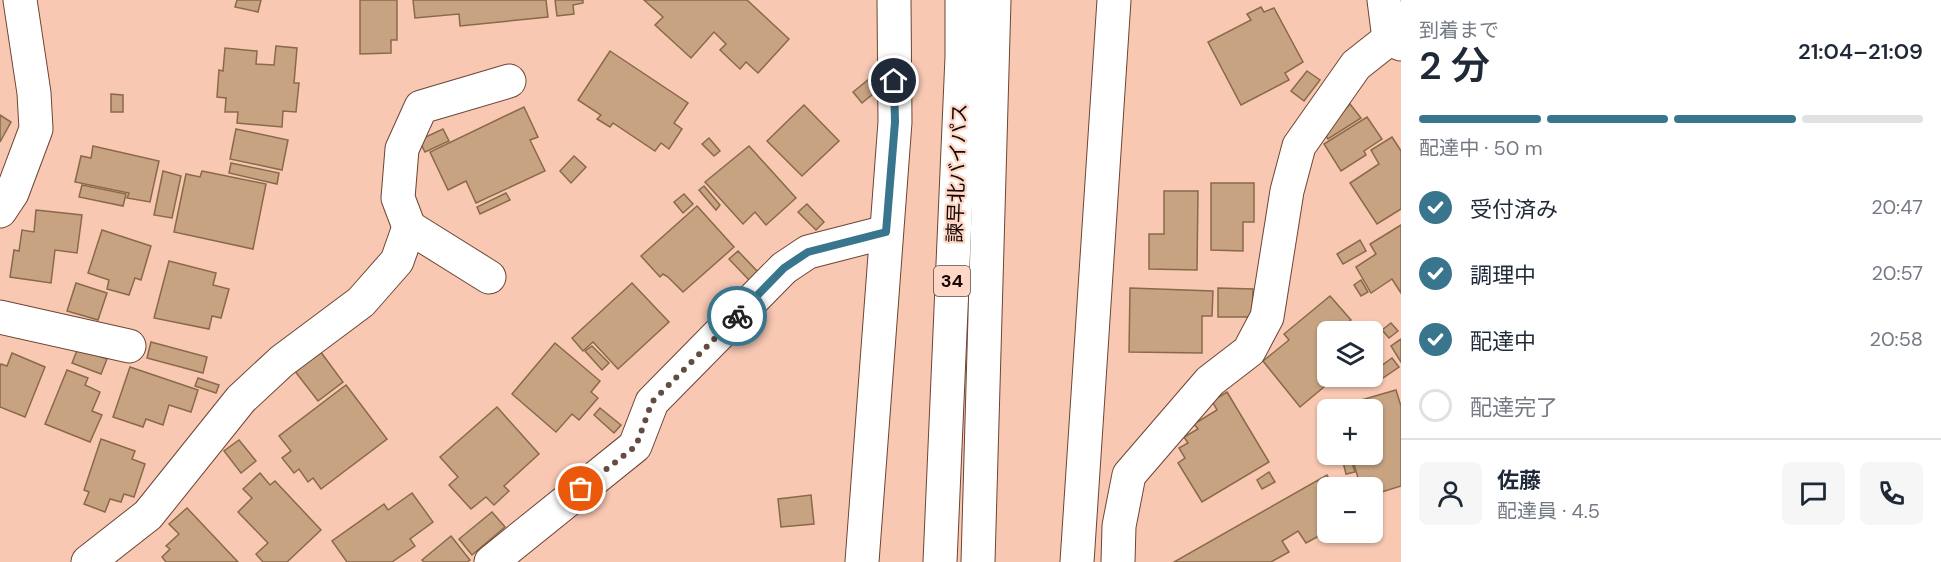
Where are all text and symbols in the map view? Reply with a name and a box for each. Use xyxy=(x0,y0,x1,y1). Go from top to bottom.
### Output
text: 到着まで xyxy=(1419,17,1499,43)
text: 21:04–21:09 xyxy=(1798,37,1923,66)
text: 2 分 xyxy=(1419,40,1490,91)
pin xyxy=(868,55,919,106)
icon: home xyxy=(877,64,910,97)
street label: 諫早北バイパス xyxy=(942,103,972,243)
text: 配達中 · 50 m xyxy=(1419,135,1543,161)
icon: check xyxy=(1419,191,1452,224)
text: 20:47 xyxy=(1871,194,1923,220)
text: 受付済み xyxy=(1470,195,1558,224)
icon: check xyxy=(1419,257,1452,290)
text: 20:57 xyxy=(1871,260,1923,286)
text: 調理中 xyxy=(1470,261,1536,290)
road number: 34 xyxy=(934,266,970,296)
courier xyxy=(707,286,767,346)
icon: bike xyxy=(721,300,754,333)
map controls xyxy=(1317,321,1383,543)
button: layers xyxy=(1317,321,1383,387)
icon: check xyxy=(1419,323,1452,356)
text: 20:58 xyxy=(1870,326,1923,352)
text: 配達中 xyxy=(1470,327,1536,356)
text: 配達完了 xyxy=(1470,393,1558,422)
button: + xyxy=(1317,399,1383,465)
button: person xyxy=(1419,462,1482,525)
button: chat xyxy=(1782,462,1845,525)
button: phone xyxy=(1860,462,1923,525)
pin xyxy=(555,463,606,514)
text: 佐藤 xyxy=(1497,466,1541,495)
icon: bag xyxy=(564,472,597,505)
button: − xyxy=(1317,477,1383,543)
text: 配達員 · 4.5 xyxy=(1497,498,1600,524)

